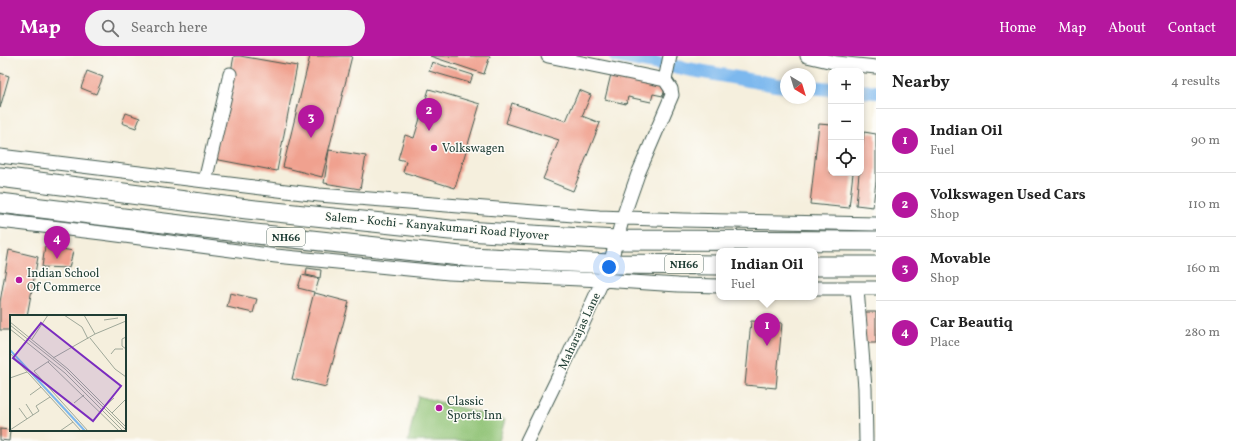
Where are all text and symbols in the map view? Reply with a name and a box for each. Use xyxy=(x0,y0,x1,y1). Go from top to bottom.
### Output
search box xyxy=(85,10,365,46)
text: Map xyxy=(20,15,61,41)
icon: search xyxy=(99,17,121,39)
text: Search here xyxy=(131,18,208,39)
text: Home xyxy=(999,19,1036,38)
text: Map xyxy=(1058,19,1086,38)
text: About xyxy=(1108,19,1146,38)
text: Contact xyxy=(1168,19,1216,38)
north arrow xyxy=(780,68,816,104)
map controls xyxy=(828,68,864,176)
button: + xyxy=(828,68,864,104)
text: Nearby xyxy=(892,71,950,94)
text: 4 results xyxy=(1171,73,1220,91)
pin: 2 xyxy=(416,98,442,131)
button: − xyxy=(828,104,864,140)
pin: 3 xyxy=(298,105,324,138)
text: Indian Oil xyxy=(930,121,1003,142)
text: 1 xyxy=(902,132,908,150)
text: 90 m xyxy=(1191,132,1220,150)
button: locate xyxy=(828,140,864,176)
place label: Volkswagen xyxy=(442,141,505,157)
text: Fuel xyxy=(930,142,954,160)
marker: Volkswagen xyxy=(429,143,439,153)
text: Volkswagen Used Cars xyxy=(930,185,1086,206)
text: 2 xyxy=(902,196,908,214)
text: 110 m xyxy=(1188,196,1220,214)
text: Shop xyxy=(930,206,959,224)
street label: Salem - Kochi - Kanyakumari Road Flyover xyxy=(324,209,550,245)
pin: 4 xyxy=(44,226,70,259)
road number: NH66 xyxy=(267,228,305,246)
popup xyxy=(716,248,818,300)
text: Movable xyxy=(930,249,991,270)
road number: NH66 xyxy=(665,255,703,273)
text: Indian Oil xyxy=(731,255,803,276)
your location xyxy=(599,257,619,277)
text: 3 xyxy=(902,260,908,278)
text: 160 m xyxy=(1186,260,1220,278)
place label: Indian School Of Commerce xyxy=(27,266,101,296)
text: Shop xyxy=(930,270,959,288)
marker: Indian School Of Commerce xyxy=(14,275,24,285)
text: Fuel xyxy=(731,276,755,294)
street label: Maharajas Lane xyxy=(555,290,605,373)
pin: 1 xyxy=(754,313,780,346)
text: Car Beautiq xyxy=(930,313,1013,334)
inset map xyxy=(10,315,126,431)
text: 4 xyxy=(901,324,909,342)
text: 280 m xyxy=(1184,324,1220,342)
text: Place xyxy=(930,334,960,352)
place label: Classic Sports Inn xyxy=(447,394,502,424)
marker: Classic Sports Inn xyxy=(434,403,444,413)

